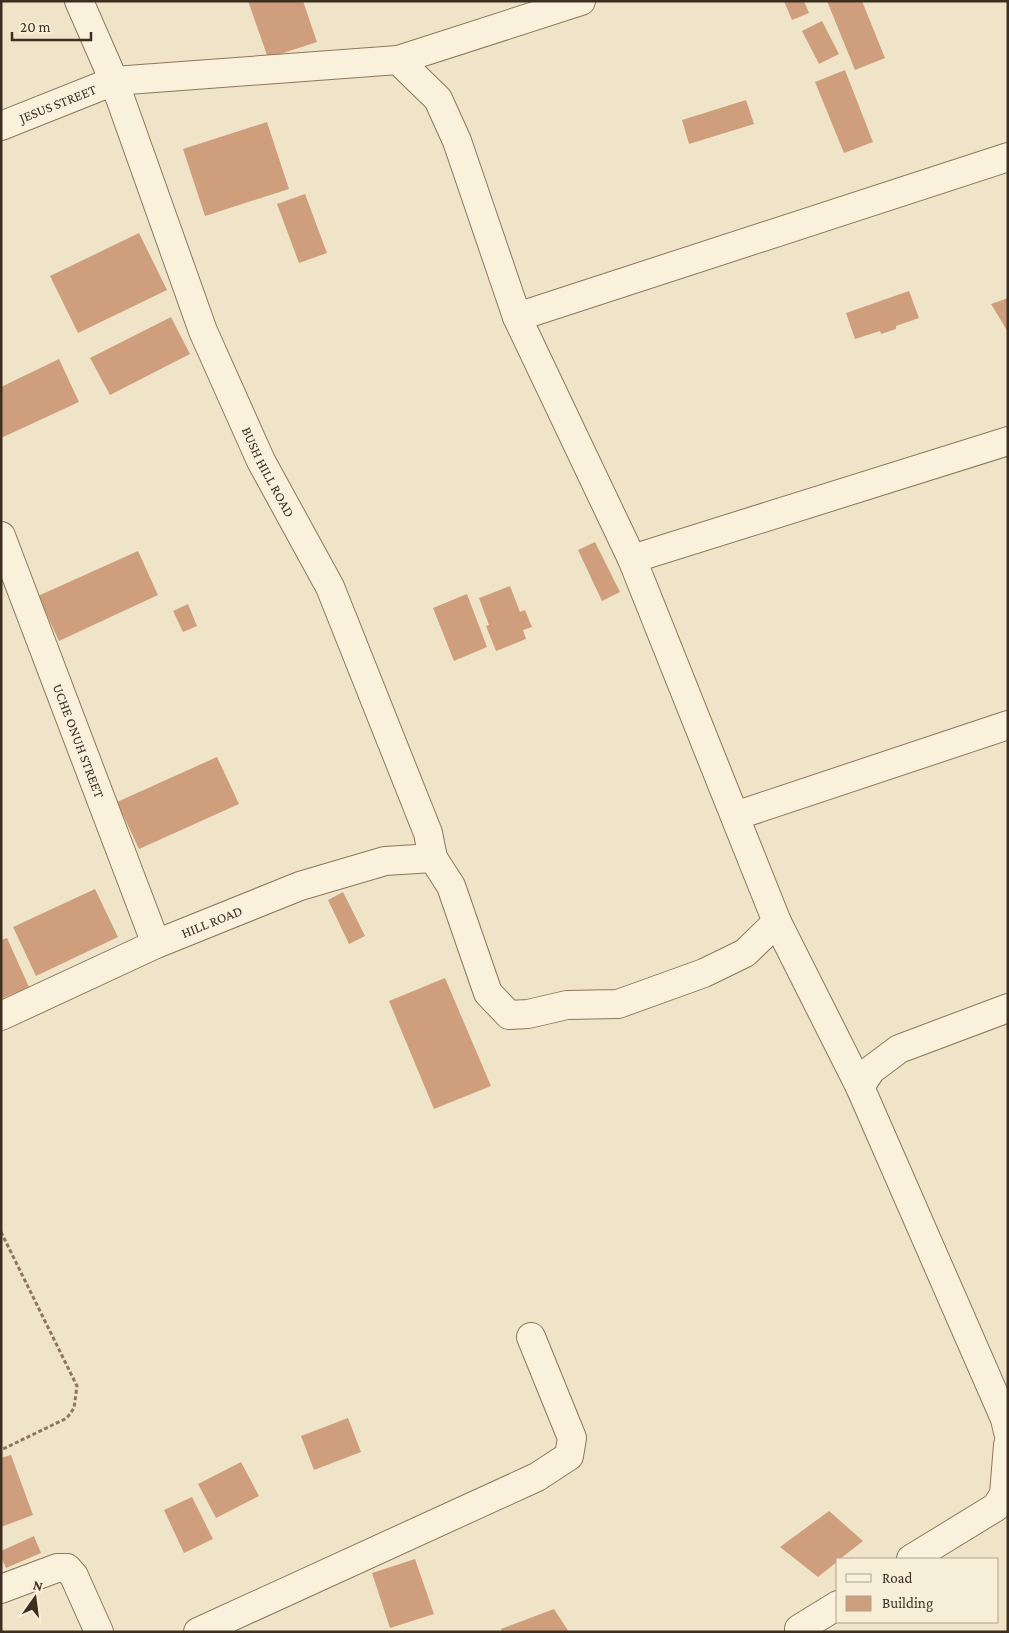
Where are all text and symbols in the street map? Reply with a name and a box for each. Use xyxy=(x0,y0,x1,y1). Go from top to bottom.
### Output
scale bar xyxy=(12,10,91,42)
text: 20 m xyxy=(20,19,51,35)
street label: JESUS STREET xyxy=(15,81,99,127)
street label: BUSH HILL ROAD xyxy=(239,424,298,520)
street label: UCHE ONUH STREET xyxy=(50,681,108,800)
street label: HILL ROAD xyxy=(179,902,245,941)
legend xyxy=(836,1558,999,1623)
text: Road xyxy=(882,1570,913,1586)
north arrow xyxy=(10,1573,60,1623)
text: N xyxy=(32,1576,45,1594)
text: Building xyxy=(882,1595,933,1612)

